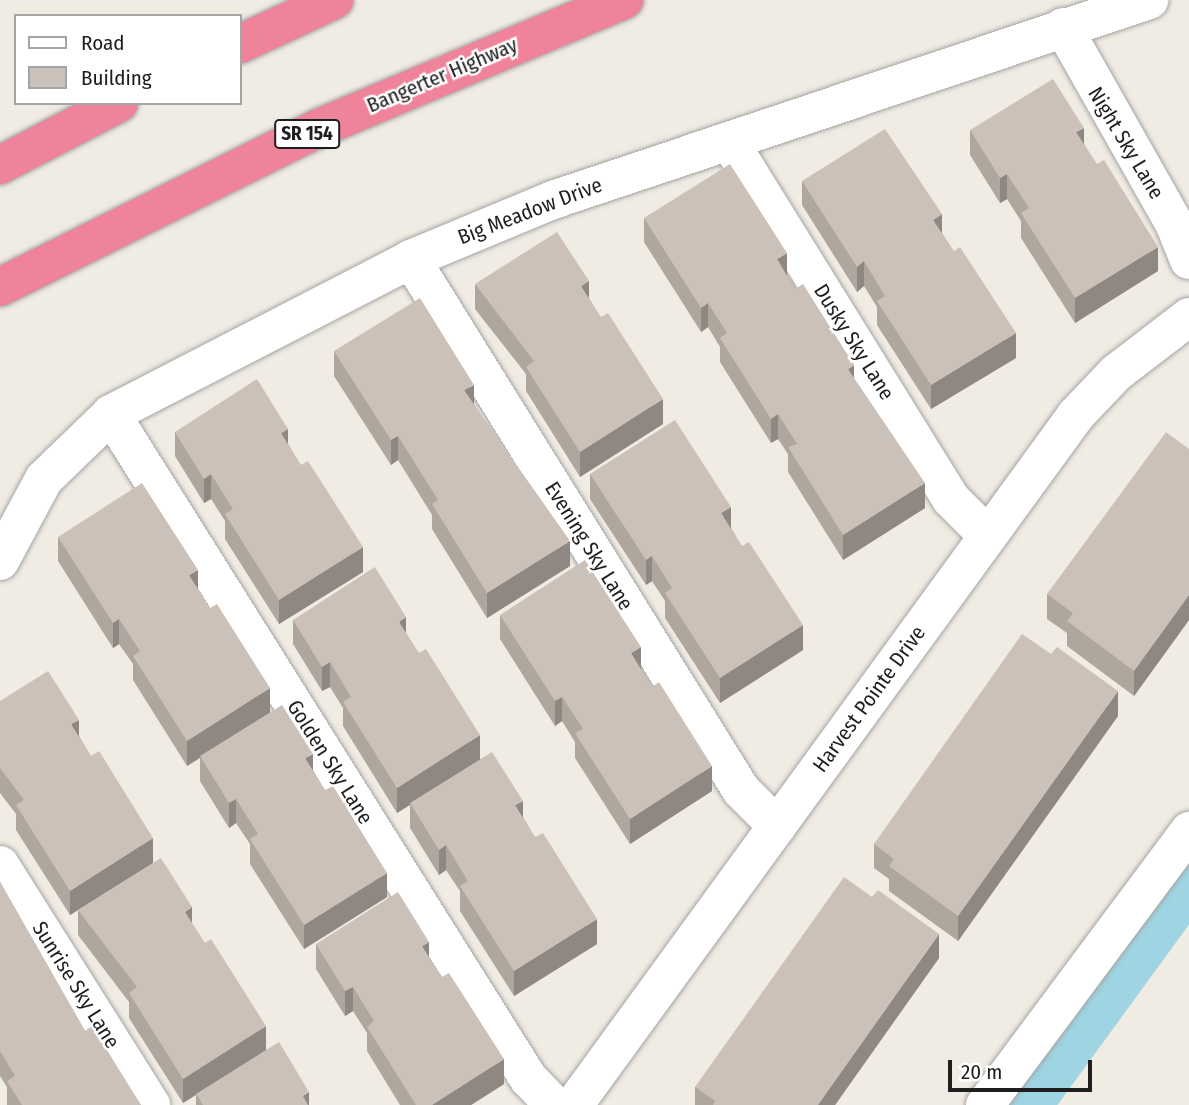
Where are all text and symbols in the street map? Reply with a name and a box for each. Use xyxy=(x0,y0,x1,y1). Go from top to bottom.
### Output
legend xyxy=(14,14,242,105)
text: Road xyxy=(81,30,125,56)
street label: Bangerter Highway xyxy=(363,32,521,118)
text: Building xyxy=(81,65,152,91)
street label: Night Sky Lane xyxy=(1083,82,1169,204)
road number: SR 154 xyxy=(274,118,340,150)
street label: Big Meadow Drive xyxy=(454,172,606,250)
street label: Dusky Sky Lane xyxy=(808,280,900,404)
street label: Evening Sky Lane xyxy=(539,477,639,615)
street label: Harvest Pointe Drive xyxy=(807,621,931,777)
street label: Golden Sky Lane xyxy=(282,695,378,829)
street label: Sunrise Sky Lane xyxy=(27,917,125,1053)
scale bar xyxy=(951,1046,1094,1090)
text: 20 m xyxy=(961,1059,1002,1085)

